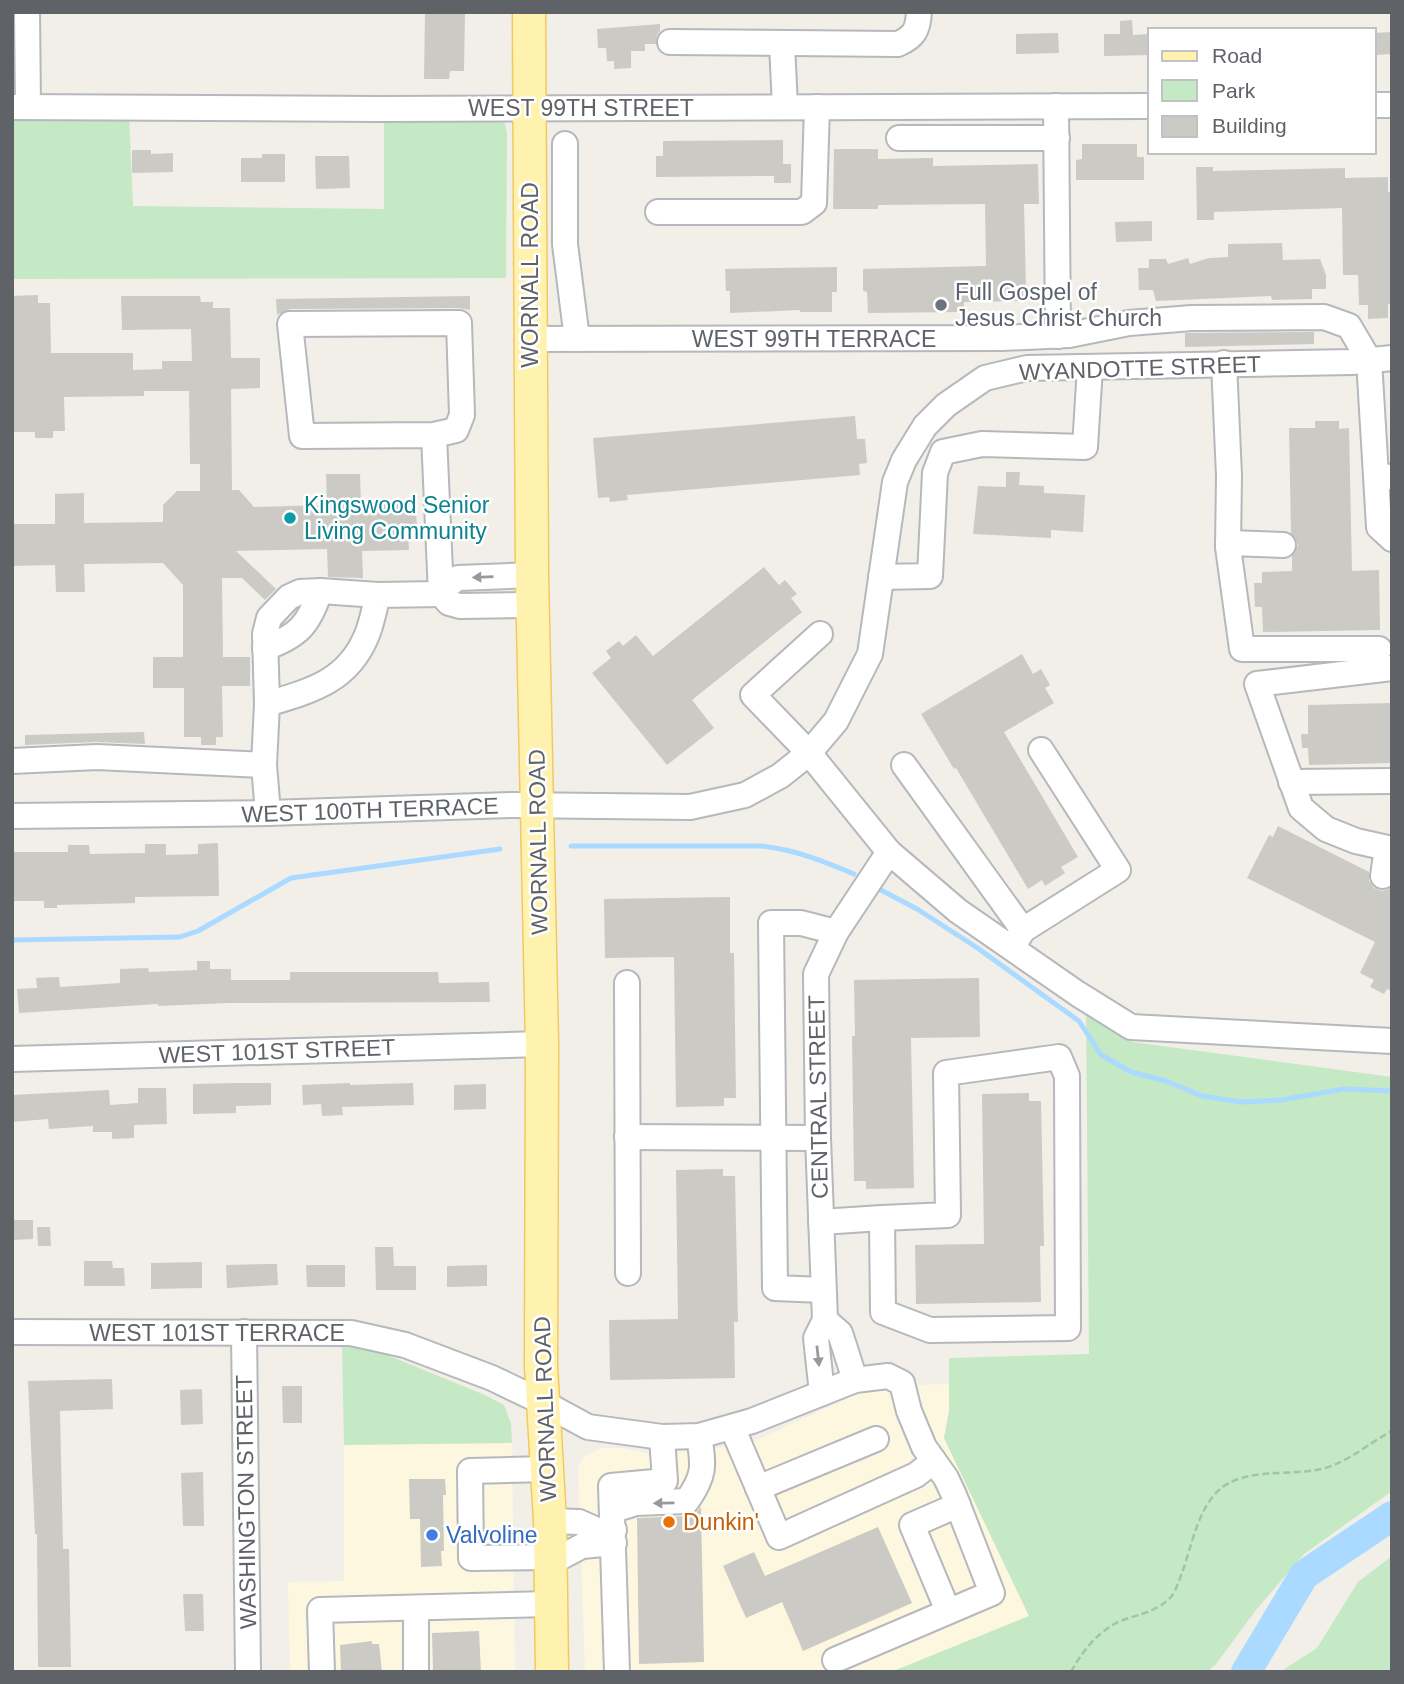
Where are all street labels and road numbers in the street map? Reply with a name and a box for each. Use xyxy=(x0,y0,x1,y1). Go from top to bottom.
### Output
street label: WEST 99TH STREET xyxy=(468,95,694,121)
street label: WORNALL ROAD xyxy=(517,182,543,368)
street label: WEST 99TH TERRACE xyxy=(692,326,936,352)
street label: WYANDOTTE STREET xyxy=(1018,351,1262,385)
street label: WORNALL ROAD xyxy=(523,749,553,935)
street label: WEST 100TH TERRACE xyxy=(241,793,499,827)
street label: CENTRAL STREET xyxy=(803,995,833,1199)
street label: WEST 101ST STREET xyxy=(158,1034,396,1068)
street label: WORNALL ROAD xyxy=(529,1316,561,1502)
street label: WEST 101ST TERRACE xyxy=(89,1320,345,1346)
street label: WASHINGTON STREET xyxy=(231,1375,261,1629)

